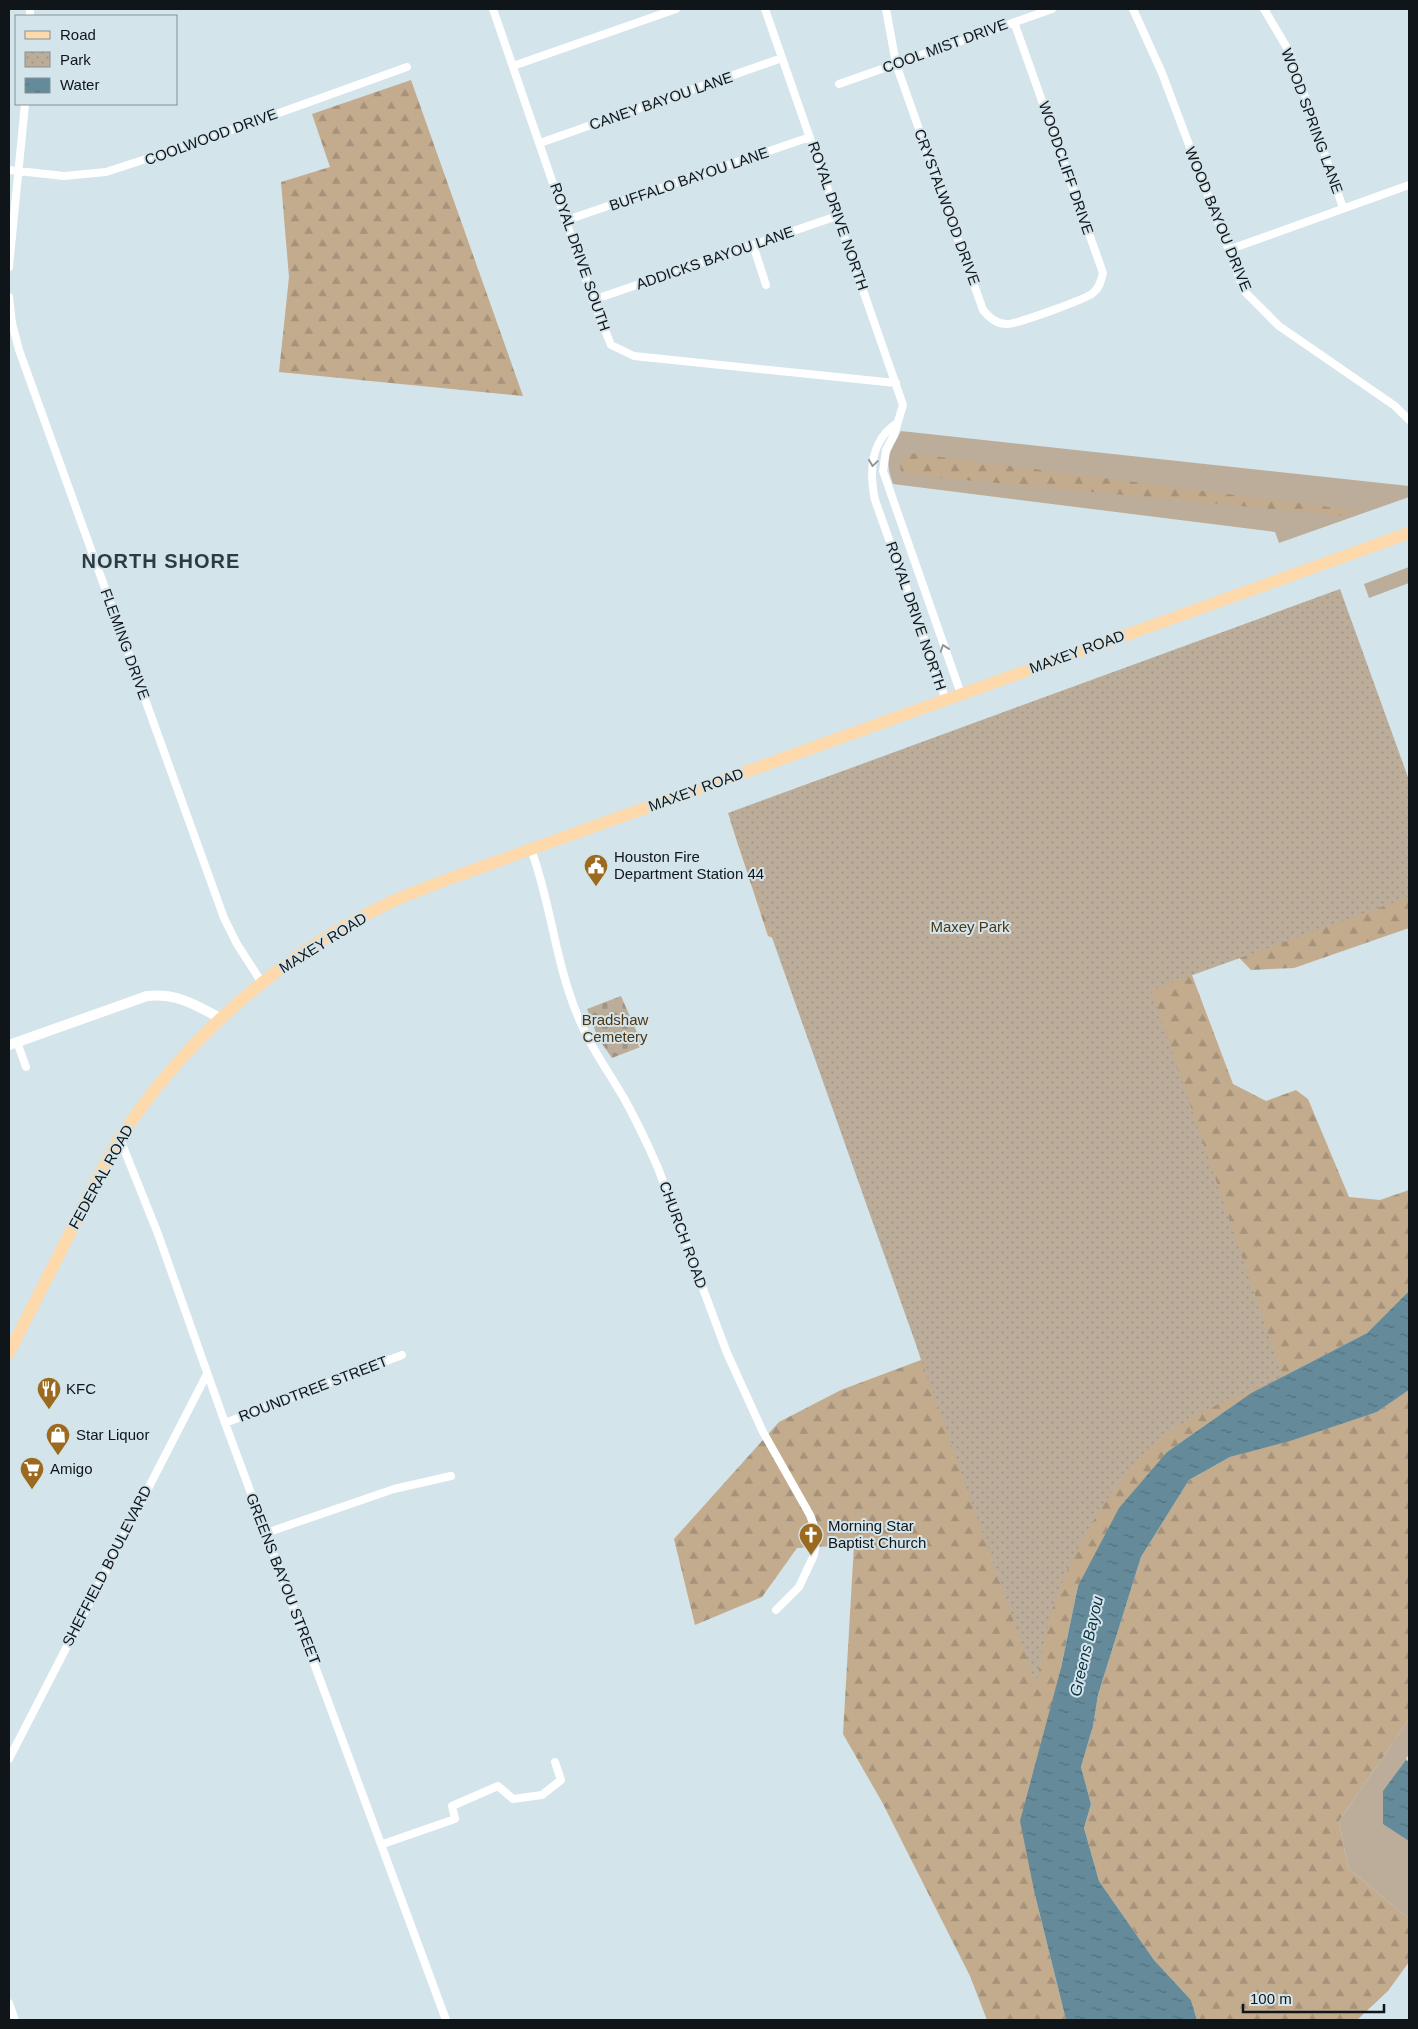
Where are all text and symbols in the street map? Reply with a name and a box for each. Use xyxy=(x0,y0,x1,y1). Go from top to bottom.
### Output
legend xyxy=(15,15,178,105)
street label: COOL MIST DRIVE xyxy=(880,15,1010,76)
text: Road xyxy=(60,26,96,43)
street label: WOOD SPRING LANE xyxy=(1278,46,1347,196)
text: Park xyxy=(60,51,91,68)
street label: CANEY BAYOU LANE xyxy=(587,68,735,133)
text: Water xyxy=(60,76,99,93)
street label: WOODCLIFF DRIVE xyxy=(1036,99,1097,237)
street label: COOLWOOD DRIVE xyxy=(142,105,279,168)
street label: CRYSTALWOOD DRIVE xyxy=(911,126,984,287)
street label: ROYAL DRIVE NORTH xyxy=(805,139,872,293)
street label: BUFFALO BAYOU LANE xyxy=(607,143,771,214)
street label: WOOD BAYOU DRIVE xyxy=(1182,144,1255,293)
street label: ROYAL DRIVE SOUTH xyxy=(547,180,614,333)
street label: ADDICKS BAYOU LANE xyxy=(634,223,796,293)
one-way arrow xyxy=(868,460,879,468)
street label: ROYAL DRIVE NORTH xyxy=(883,539,950,693)
district label: NORTH SHORE xyxy=(82,550,240,572)
street label: FLEMING DRIVE xyxy=(98,586,153,702)
street label: MAXEY ROAD xyxy=(1027,626,1127,677)
one-way arrow xyxy=(940,644,950,653)
street label: MAXEY ROAD xyxy=(646,764,746,815)
place label: Houston Fire Department Station 44 xyxy=(614,848,764,882)
public building icon: Houston Fire Department Station 44 xyxy=(583,853,609,887)
street label: MAXEY ROAD xyxy=(276,909,370,976)
park label: Maxey Park xyxy=(930,918,1010,935)
park label: Bradshaw Cemetery xyxy=(582,1011,649,1045)
street label: FEDERAL ROAD xyxy=(65,1122,136,1232)
street label: CHURCH ROAD xyxy=(656,1179,711,1291)
street label: ROUNDTREE STREET xyxy=(236,1352,390,1425)
restaurant icon: KFC xyxy=(36,1376,62,1410)
place label: KFC xyxy=(66,1380,96,1397)
shop icon: Star Liquor xyxy=(45,1422,71,1456)
place label: Star Liquor xyxy=(76,1426,149,1443)
supermarket icon: Amigo xyxy=(19,1456,45,1490)
place label: Amigo xyxy=(50,1460,93,1477)
street label: SHEFFIELD BOULEVARD xyxy=(59,1482,155,1649)
street label: GREENS BAYOU STREET xyxy=(243,1491,324,1667)
place label: Morning Star Baptist Church xyxy=(828,1517,926,1551)
church icon: Morning Star Baptist Church xyxy=(798,1522,824,1556)
water label: Greens Bayou xyxy=(1067,1594,1106,1698)
scale bar xyxy=(1243,1982,1384,2014)
text: 100 m xyxy=(1250,1990,1292,2007)

